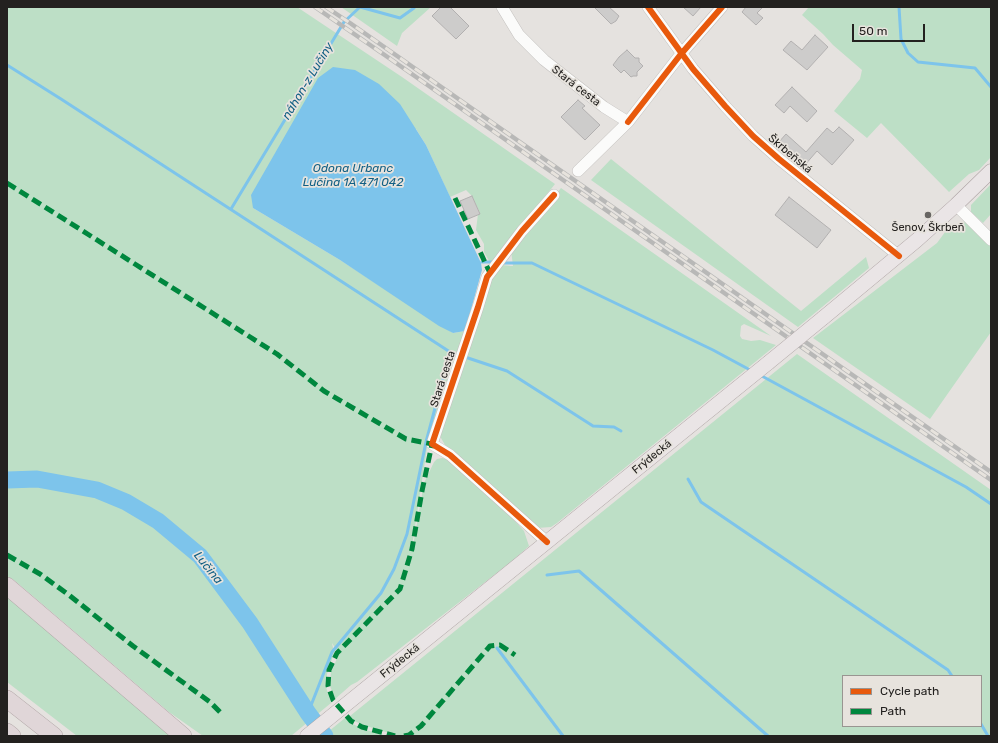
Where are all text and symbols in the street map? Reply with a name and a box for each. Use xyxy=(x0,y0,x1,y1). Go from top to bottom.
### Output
scale bar xyxy=(854,16,927,42)
text: 50 m xyxy=(859,24,887,38)
water label: náhon-z Lučiny xyxy=(279,40,337,122)
street label: Stará cesta xyxy=(549,63,603,109)
street label: Škrbeňská xyxy=(765,132,815,176)
water label: Odona Urbanc Lučina 1A 471 042 xyxy=(303,162,403,190)
marker: Šenov, Škrbeň xyxy=(923,210,933,220)
place label: Šenov, Škrbeň xyxy=(892,221,964,235)
street label: Stará cesta xyxy=(428,349,458,409)
street label: Frýdecká xyxy=(630,437,674,477)
water label: Lučina xyxy=(191,549,225,587)
street label: Frýdecká xyxy=(378,641,422,681)
legend xyxy=(842,675,982,727)
text: Cycle path xyxy=(880,684,939,698)
text: Path xyxy=(880,704,906,718)

